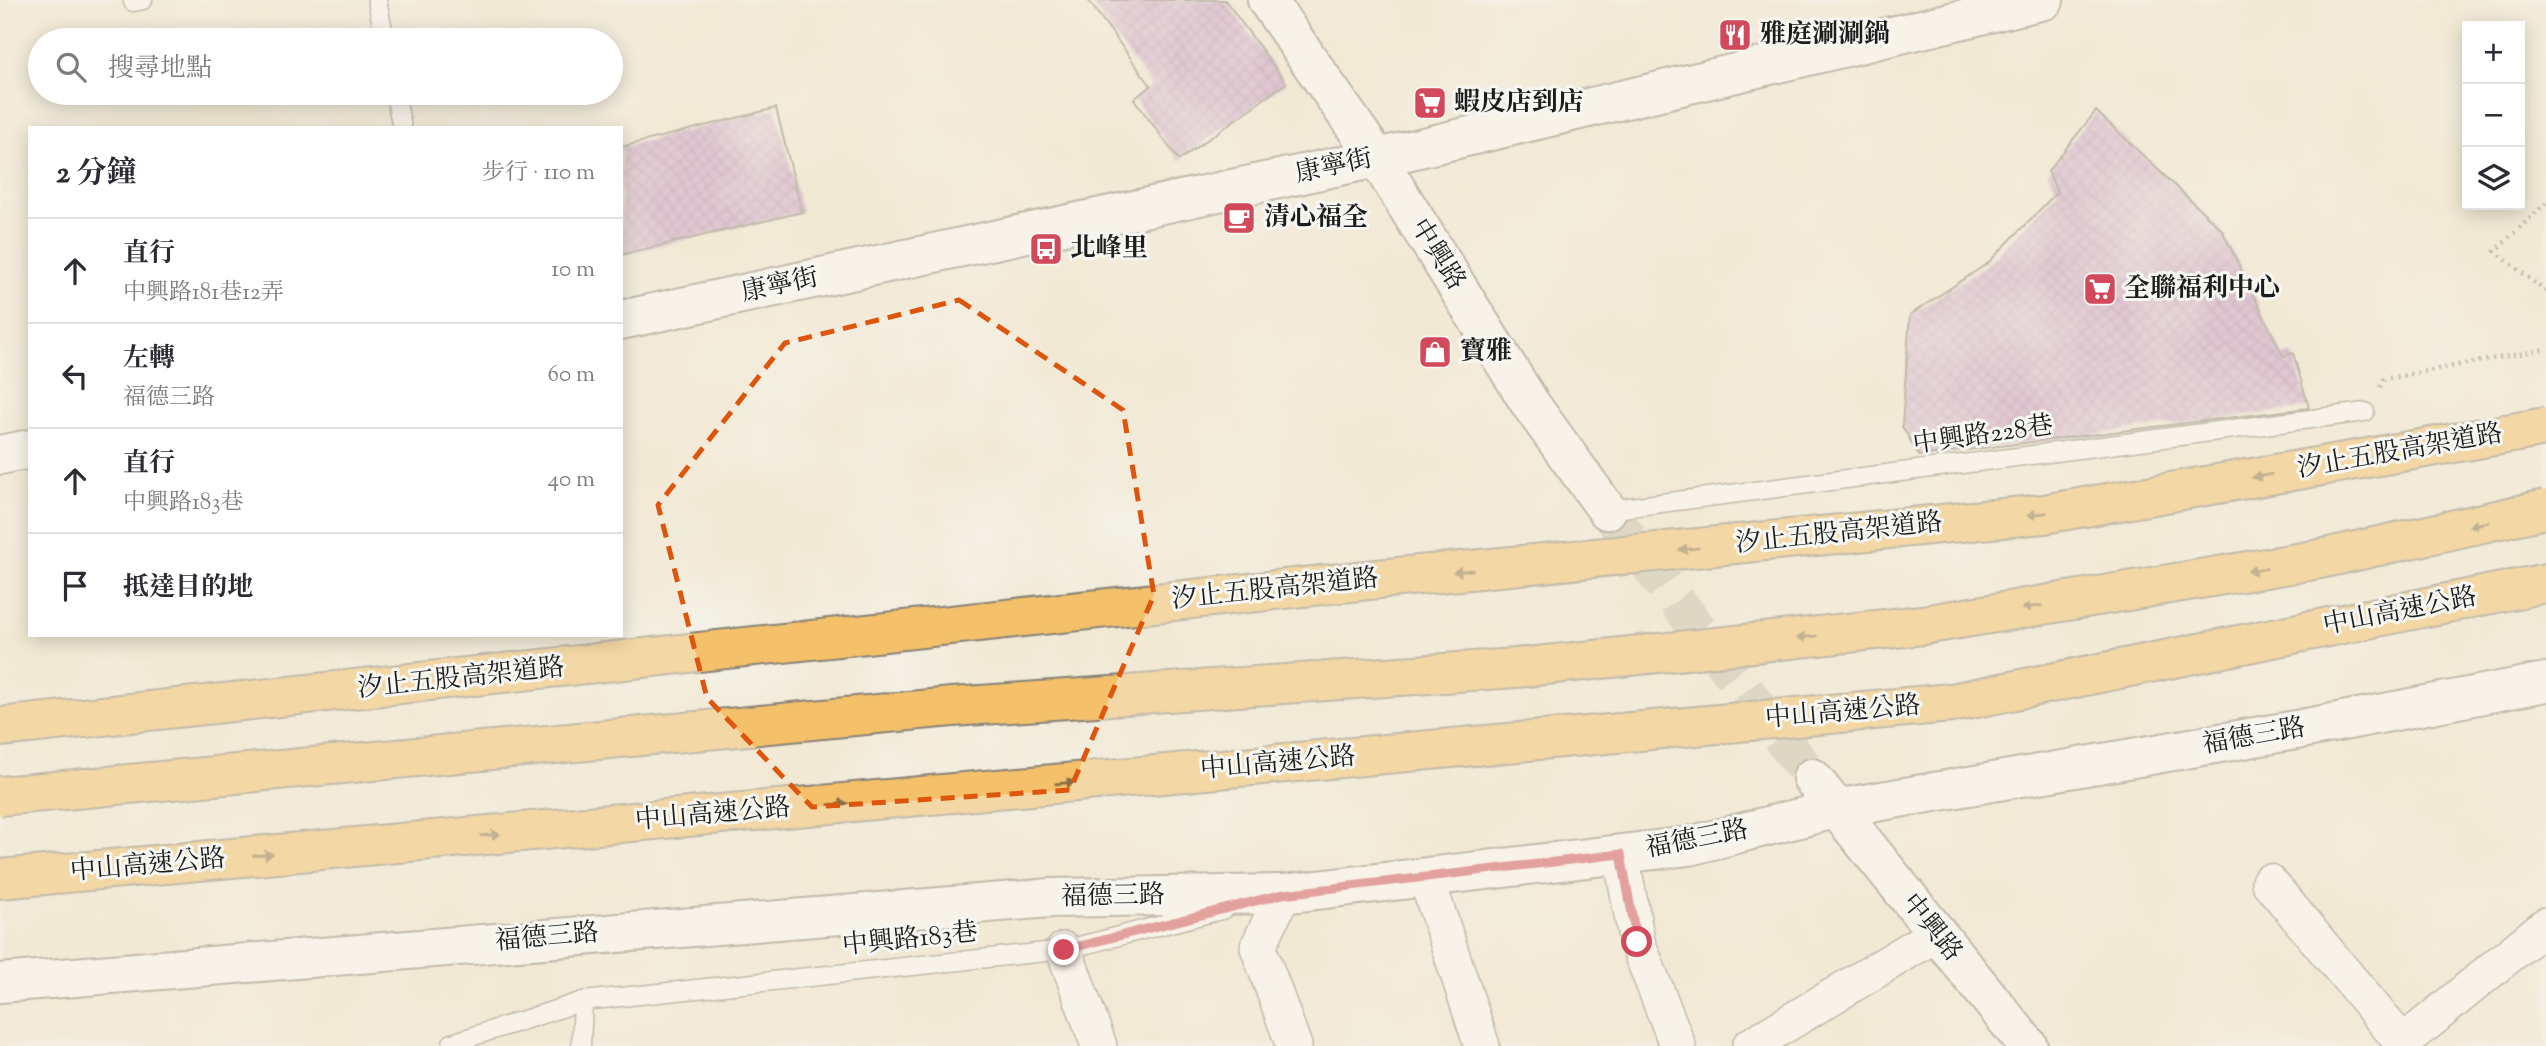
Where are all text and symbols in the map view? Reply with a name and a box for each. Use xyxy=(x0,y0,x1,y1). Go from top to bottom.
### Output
restaurant icon: 雅庭涮涮鍋 xyxy=(1716,16,1754,54)
place label: 雅庭涮涮鍋 xyxy=(1760,17,1890,54)
map controls xyxy=(2462,21,2525,210)
button: + xyxy=(2462,21,2525,84)
search box xyxy=(28,28,623,105)
icon: search xyxy=(52,48,90,86)
text: 搜尋地點 xyxy=(108,51,212,88)
supermarket icon: 蝦皮店到店 xyxy=(1411,84,1449,122)
button: − xyxy=(2462,84,2525,147)
place label: 蝦皮店到店 xyxy=(1454,85,1584,122)
street label: 康寧街 xyxy=(1292,141,1376,193)
button: layers xyxy=(2462,147,2525,210)
text: 2 分鐘 xyxy=(56,153,136,196)
text: 步行 · 110 m xyxy=(482,157,595,190)
cafe icon: 清心福全 xyxy=(1220,199,1258,237)
place label: 清心福全 xyxy=(1264,200,1368,237)
street label: 中興路 xyxy=(1401,212,1473,298)
bus stop icon: 北峰里 xyxy=(1027,230,1065,268)
place label: 北峰里 xyxy=(1070,231,1148,268)
text: 直行 xyxy=(123,236,175,273)
icon: ahead xyxy=(56,252,94,290)
text: 10 m xyxy=(551,254,595,287)
street label: 康寧街 xyxy=(738,260,822,312)
supermarket icon: 全聯福利中心 xyxy=(2081,270,2119,308)
place label: 全聯福利中心 xyxy=(2124,271,2280,308)
text: 中興路181巷12弄 xyxy=(123,277,284,310)
shop icon: 寶雅 xyxy=(1416,333,1454,371)
place label: 寶雅 xyxy=(1460,334,1512,371)
text: 左轉 xyxy=(123,341,175,378)
icon: left xyxy=(56,357,94,395)
text: 60 m xyxy=(547,359,595,392)
text: 福德三路 xyxy=(123,382,215,415)
street label: 中興路228巷 xyxy=(1910,408,2056,464)
street label: 汐止五股高架道路 xyxy=(2294,416,2506,488)
text: 直行 xyxy=(123,446,175,483)
icon: ahead xyxy=(56,462,94,500)
text: 40 m xyxy=(548,464,595,497)
one-way arrow xyxy=(2250,471,2272,482)
text: 中興路183巷 xyxy=(123,487,244,520)
street label: 汐止五股高架道路 xyxy=(1734,505,1944,563)
one-way arrow xyxy=(2026,509,2048,520)
one-way arrow xyxy=(2468,518,2490,529)
one-way arrow xyxy=(1678,543,1700,554)
street label: 汐止五股高架道路 xyxy=(1170,561,1380,619)
one-way arrow xyxy=(2246,565,2268,576)
one-way arrow xyxy=(1451,566,1473,577)
icon: arrive xyxy=(56,567,94,605)
text: 抵達目的地 xyxy=(123,570,253,607)
street label: 中山高速公路 xyxy=(2320,579,2480,645)
one-way arrow xyxy=(2021,602,2043,613)
one-way arrow xyxy=(1796,632,1818,643)
street label: 汐止五股高架道路 xyxy=(356,650,566,708)
street label: 中山高速公路 xyxy=(1764,688,1922,738)
street label: 福德三路 xyxy=(2200,710,2308,764)
street label: 中山高速公路 xyxy=(1199,739,1357,789)
one-way arrow xyxy=(1054,777,1076,788)
street label: 中山高速公路 xyxy=(634,790,792,840)
one-way arrow xyxy=(828,798,850,809)
street label: 福德三路 xyxy=(1642,812,1752,868)
one-way arrow xyxy=(479,829,501,840)
street label: 中山高速公路 xyxy=(69,841,227,891)
one-way arrow xyxy=(252,849,274,860)
street label: 福德三路 xyxy=(1061,878,1165,916)
street label: 中興路 xyxy=(1892,886,1970,970)
street label: 中興路183巷 xyxy=(840,914,980,966)
street label: 福德三路 xyxy=(494,915,600,961)
route start xyxy=(1621,926,1652,957)
route end xyxy=(1048,934,1079,965)

